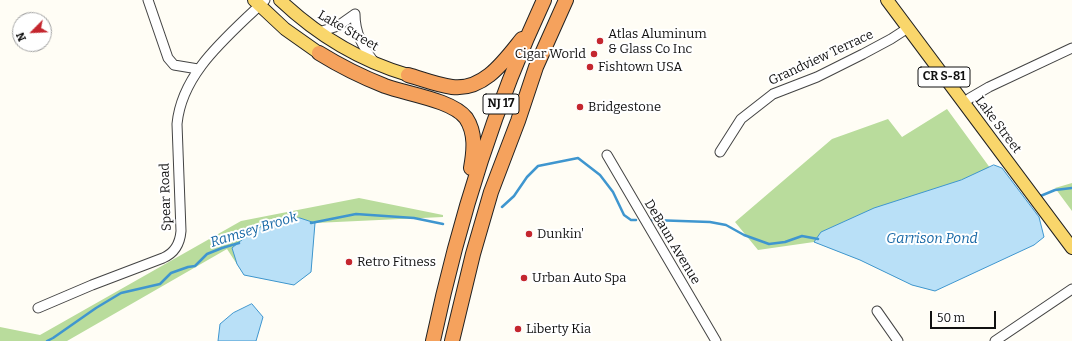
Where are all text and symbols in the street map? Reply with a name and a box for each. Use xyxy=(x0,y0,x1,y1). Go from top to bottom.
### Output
street label: Lake Street xyxy=(315,7,381,55)
north arrow xyxy=(12,12,52,52)
place label: Atlas Aluminum & Glass Co Inc xyxy=(608,26,707,57)
street label: Grandview Terrace xyxy=(766,27,876,89)
text: N xyxy=(14,30,29,43)
marker: Atlas Aluminum & Glass Co Inc xyxy=(595,36,605,46)
place label: Cigar World xyxy=(515,46,586,62)
marker: Cigar World xyxy=(589,49,599,59)
place label: Fishtown USA xyxy=(598,59,682,75)
marker: Fishtown USA xyxy=(585,62,595,72)
road number: CR S-81 xyxy=(918,67,970,87)
street label: Lake Street xyxy=(971,93,1025,157)
road number: NJ 17 xyxy=(483,94,519,114)
place label: Bridgestone xyxy=(588,99,661,115)
marker: Bridgestone xyxy=(575,102,585,112)
street label: Spear Road xyxy=(157,163,175,231)
street label: DeBaun Avenue xyxy=(641,197,703,287)
water label: Ramsey Brook xyxy=(209,209,299,251)
place label: Dunkin' xyxy=(537,226,584,242)
marker: Dunkin' xyxy=(524,229,534,239)
water label: Garrison Pond xyxy=(886,231,978,247)
place label: Retro Fitness xyxy=(357,254,436,270)
marker: Retro Fitness xyxy=(344,257,354,267)
place label: Urban Auto Spa xyxy=(532,270,626,286)
marker: Urban Auto Spa xyxy=(519,273,529,283)
scale bar xyxy=(932,303,998,329)
text: 50 m xyxy=(937,311,965,325)
place label: Liberty Kia xyxy=(526,321,591,337)
marker: Liberty Kia xyxy=(513,324,523,334)

